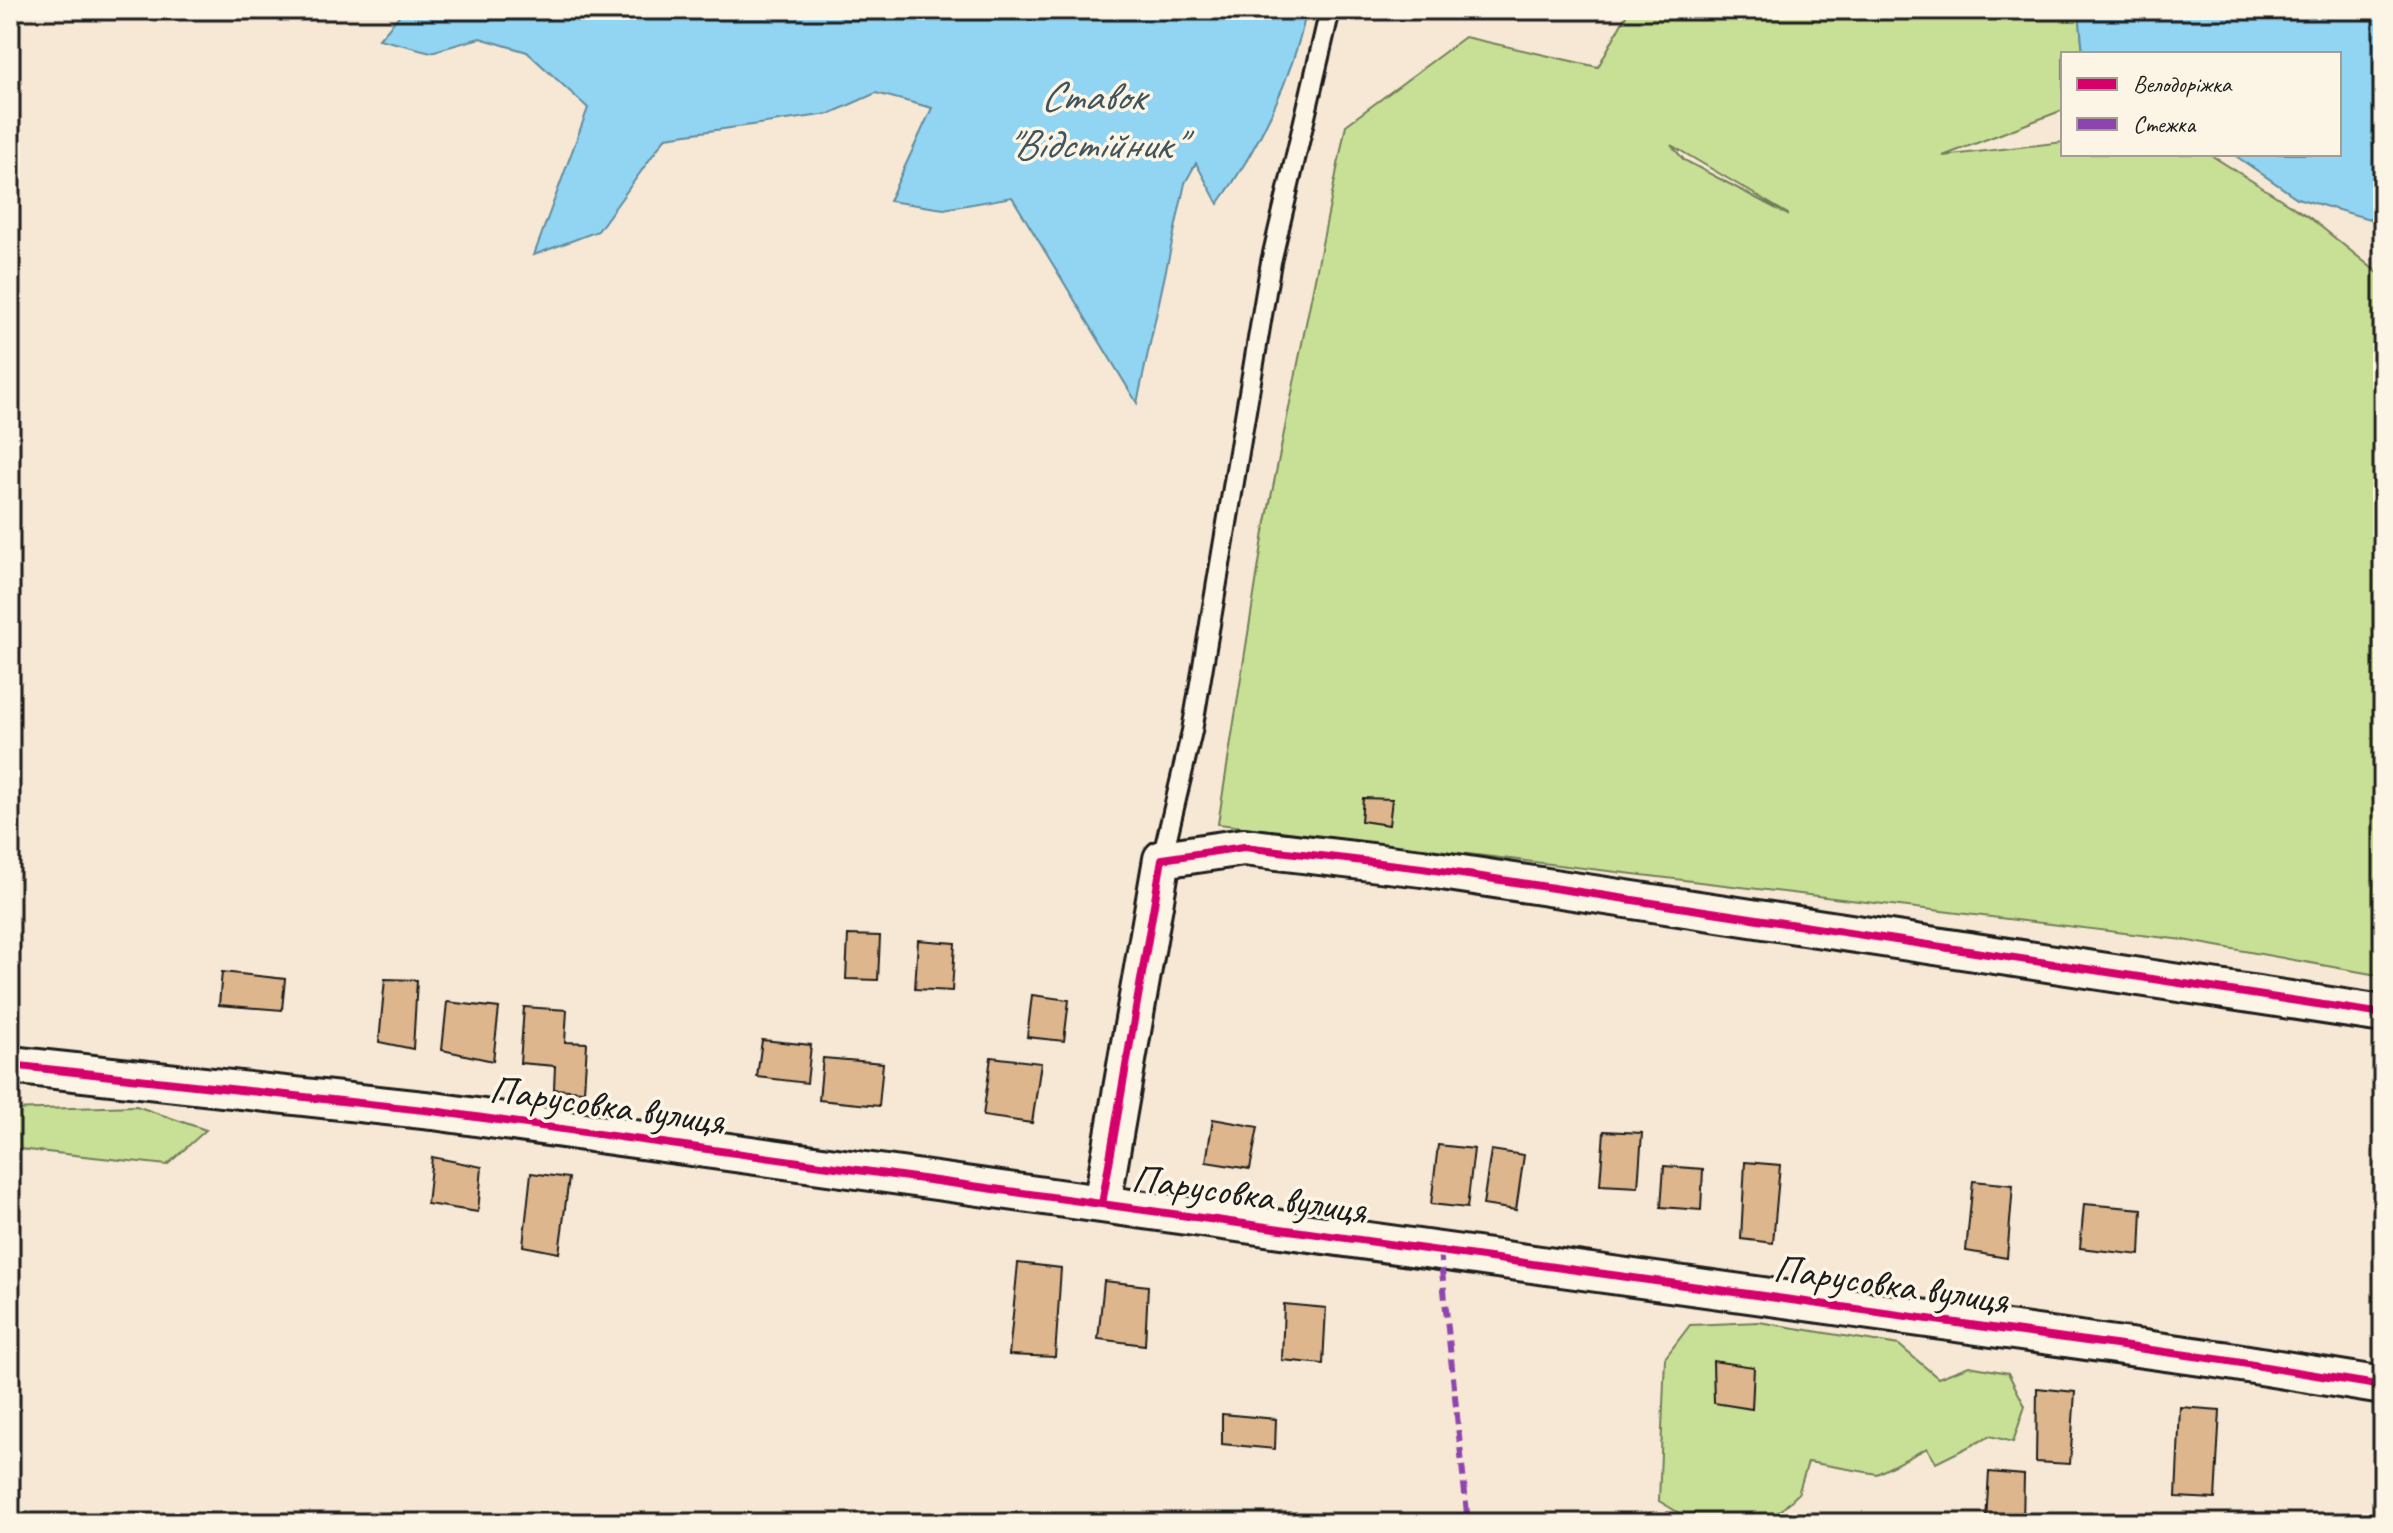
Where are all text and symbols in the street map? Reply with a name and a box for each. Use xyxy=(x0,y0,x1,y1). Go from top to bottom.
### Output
legend xyxy=(2061,52,2341,156)
text: Велодоріжка xyxy=(2133,69,2233,99)
water label: Ставок "Відстійник" xyxy=(1004,70,1195,171)
text: Стежка xyxy=(2133,109,2197,139)
street label: Парусовка вулиця xyxy=(487,1064,729,1146)
street label: Парусовка вулиця xyxy=(1129,1153,1371,1235)
street label: Парусовка вулиця xyxy=(1771,1243,2013,1325)

